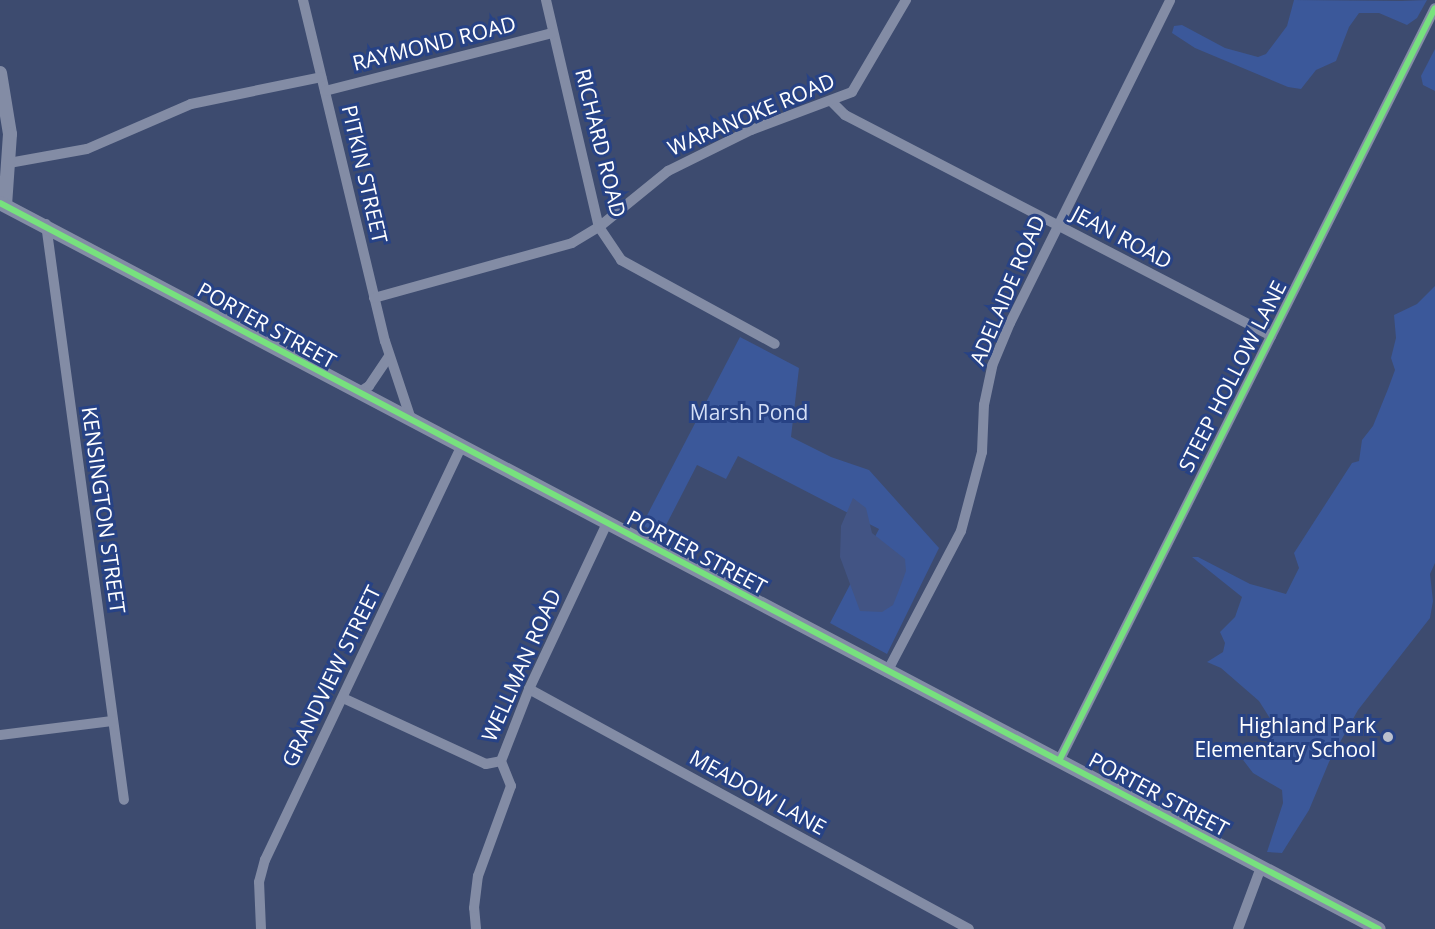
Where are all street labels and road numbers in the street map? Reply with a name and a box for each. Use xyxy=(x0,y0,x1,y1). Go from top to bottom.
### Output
street label: RAYMOND ROAD xyxy=(350,11,518,75)
street label: RICHARD ROAD xyxy=(570,66,632,220)
street label: WARANOKE ROAD xyxy=(664,67,838,161)
street label: PITKIN STREET xyxy=(337,102,393,246)
street label: JEAN ROAD xyxy=(1068,200,1176,274)
street label: ADELAIDE ROAD xyxy=(964,211,1050,369)
street label: STEEP HOLLOW LANE xyxy=(1173,276,1291,476)
street label: PORTER STREET xyxy=(193,277,341,373)
street label: KENSINGTON STREET xyxy=(77,405,131,615)
street label: PORTER STREET xyxy=(623,505,771,599)
street label: GRANDVIEW STREET xyxy=(276,581,386,771)
street label: WELLMAN ROAD xyxy=(476,585,566,745)
street label: MEADOW LANE xyxy=(685,744,831,840)
street label: PORTER STREET xyxy=(1085,747,1233,841)

